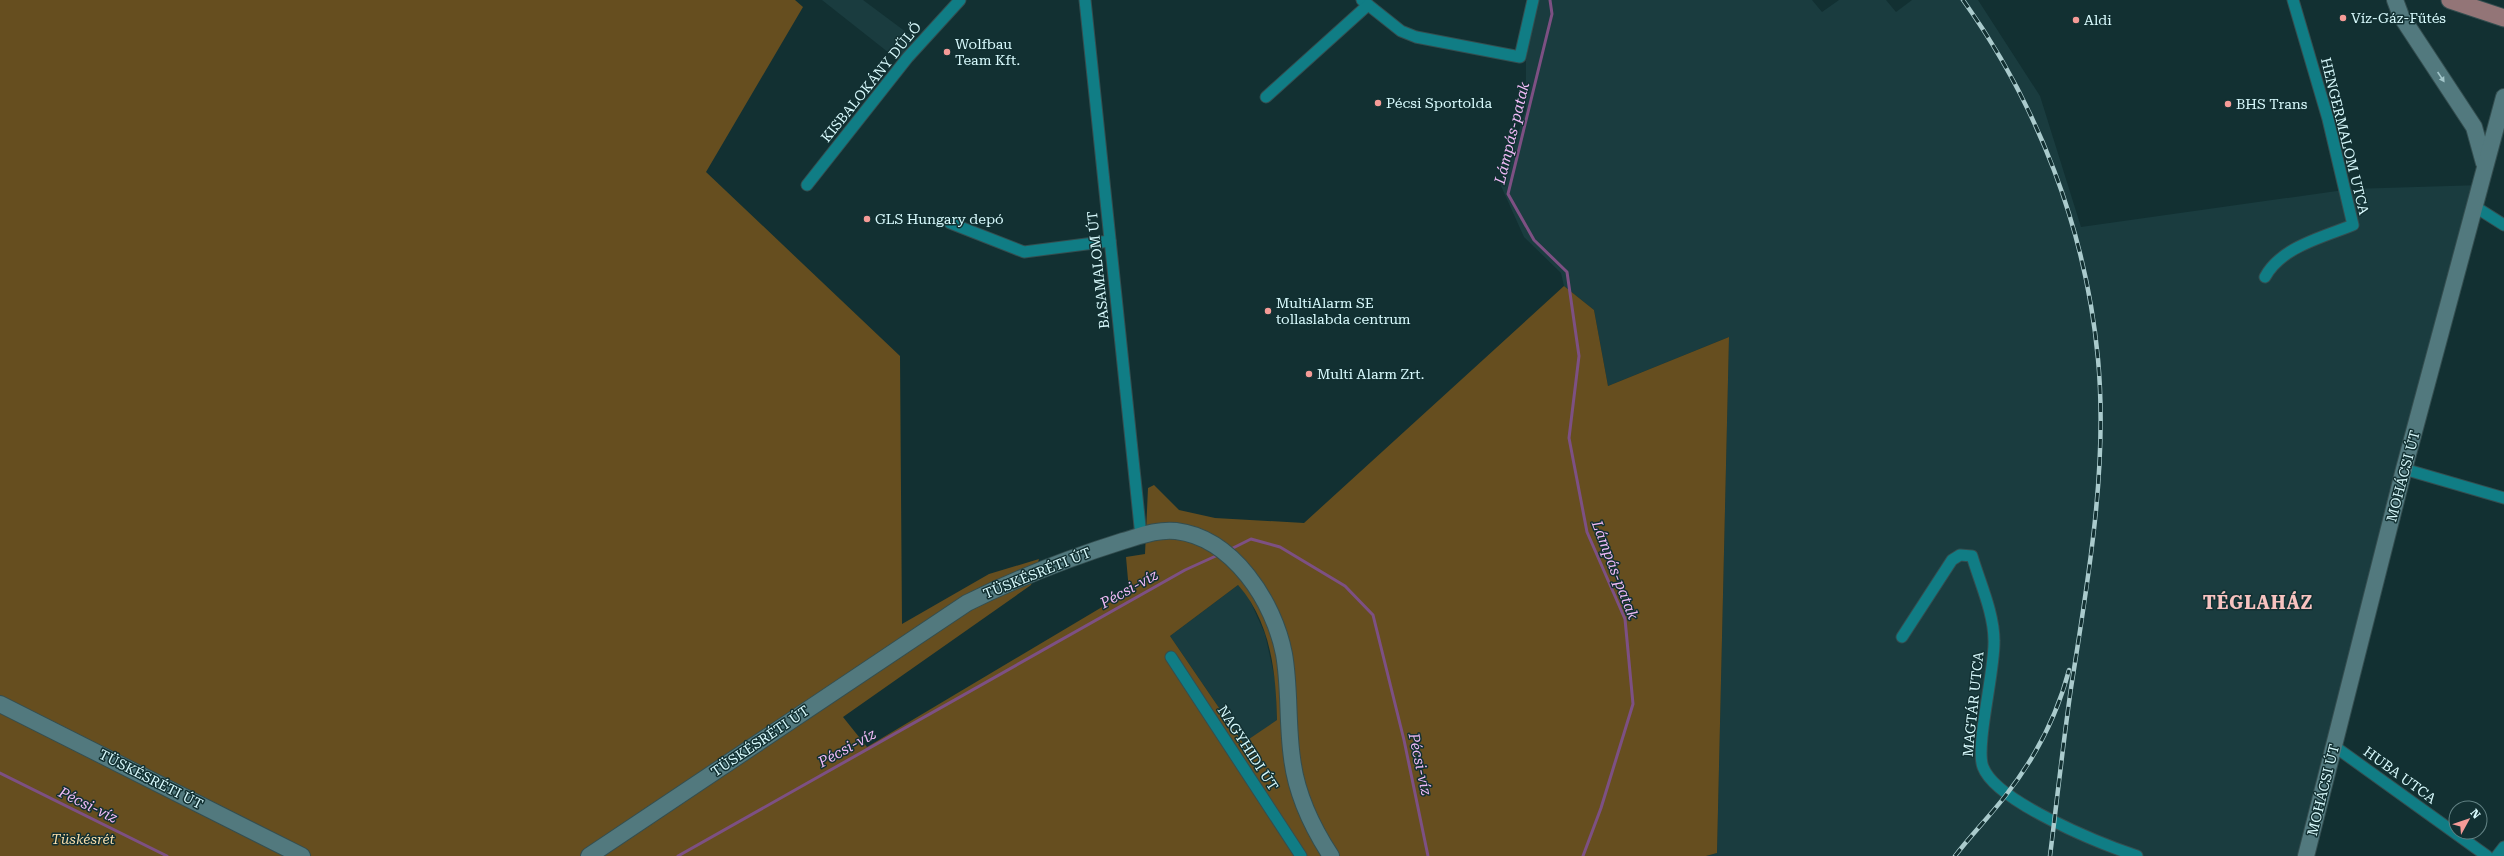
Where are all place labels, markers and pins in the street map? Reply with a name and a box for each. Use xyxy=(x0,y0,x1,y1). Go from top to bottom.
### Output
place label: Víz-Gáz-Fűtés xyxy=(2351,10,2446,26)
place label: Aldi xyxy=(2084,12,2112,28)
marker: Víz-Gáz-Fűtés xyxy=(2338,13,2348,23)
marker: Aldi xyxy=(2071,15,2081,25)
place label: Wolfbau Team Kft. xyxy=(955,36,1020,68)
marker: Wolfbau Team Kft. xyxy=(942,47,952,57)
place label: Pécsi Sportolda xyxy=(1386,95,1492,111)
place label: BHS Trans xyxy=(2236,96,2308,112)
marker: Pécsi Sportolda xyxy=(1373,98,1383,108)
marker: BHS Trans xyxy=(2223,99,2233,109)
place label: GLS Hungary depó xyxy=(875,211,1004,227)
marker: GLS Hungary depó xyxy=(862,214,872,224)
place label: MultiAlarm SE tollaslabda centrum xyxy=(1276,295,1411,327)
marker: MultiAlarm SE tollaslabda centrum xyxy=(1263,306,1273,316)
place label: Multi Alarm Zrt. xyxy=(1317,366,1424,382)
marker: Multi Alarm Zrt. xyxy=(1304,369,1314,379)

